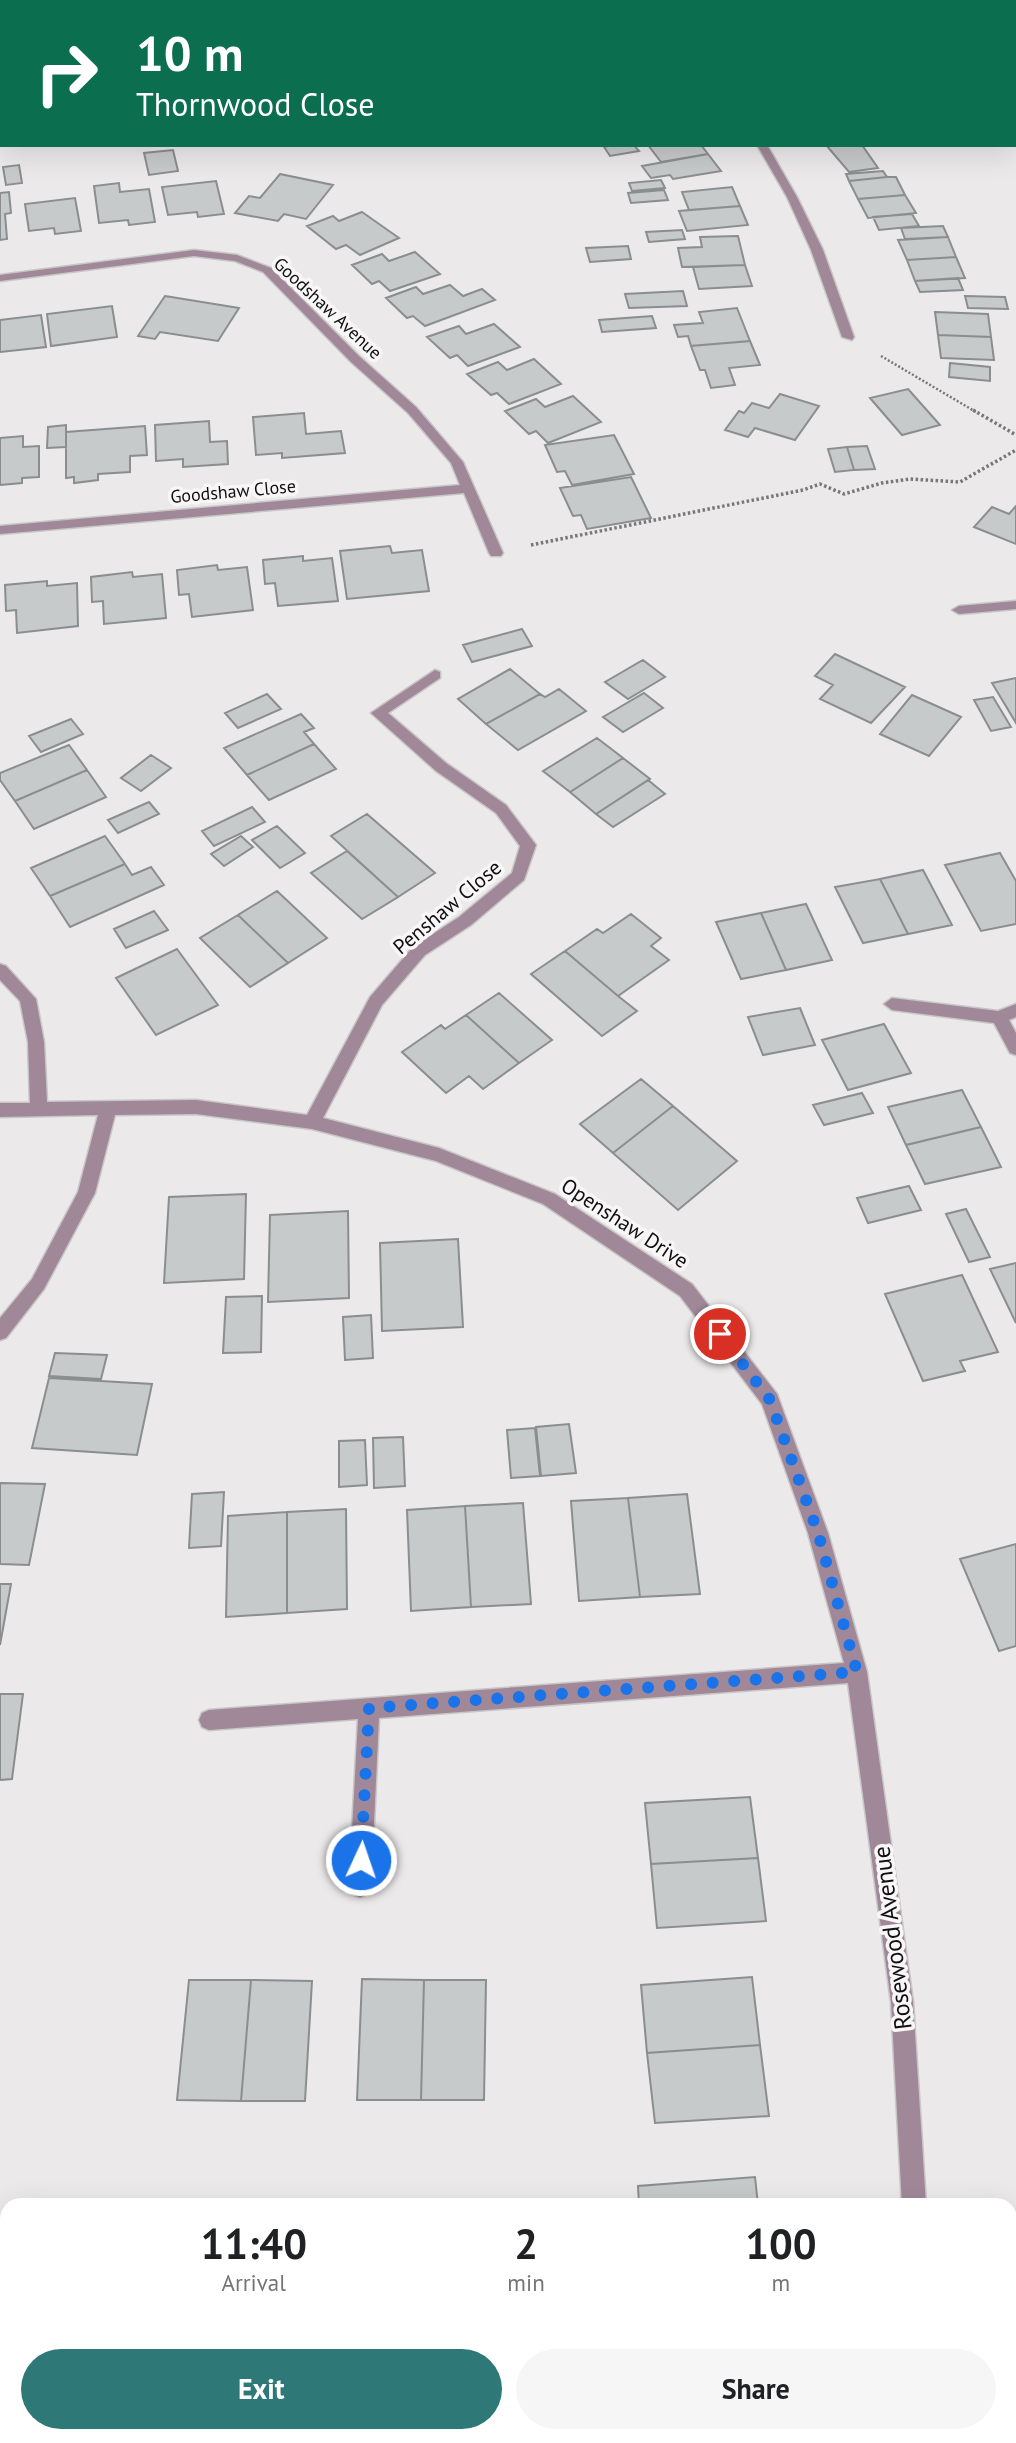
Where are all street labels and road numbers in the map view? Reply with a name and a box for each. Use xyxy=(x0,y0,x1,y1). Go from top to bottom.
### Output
street label: Goodshaw Avenue xyxy=(269,252,387,364)
street label: Goodshaw Close xyxy=(169,474,297,508)
street label: Penshaw Close xyxy=(387,854,507,960)
street label: Openshaw Drive xyxy=(556,1172,694,1274)
street label: Rosewood Avenue xyxy=(865,1844,919,2032)

